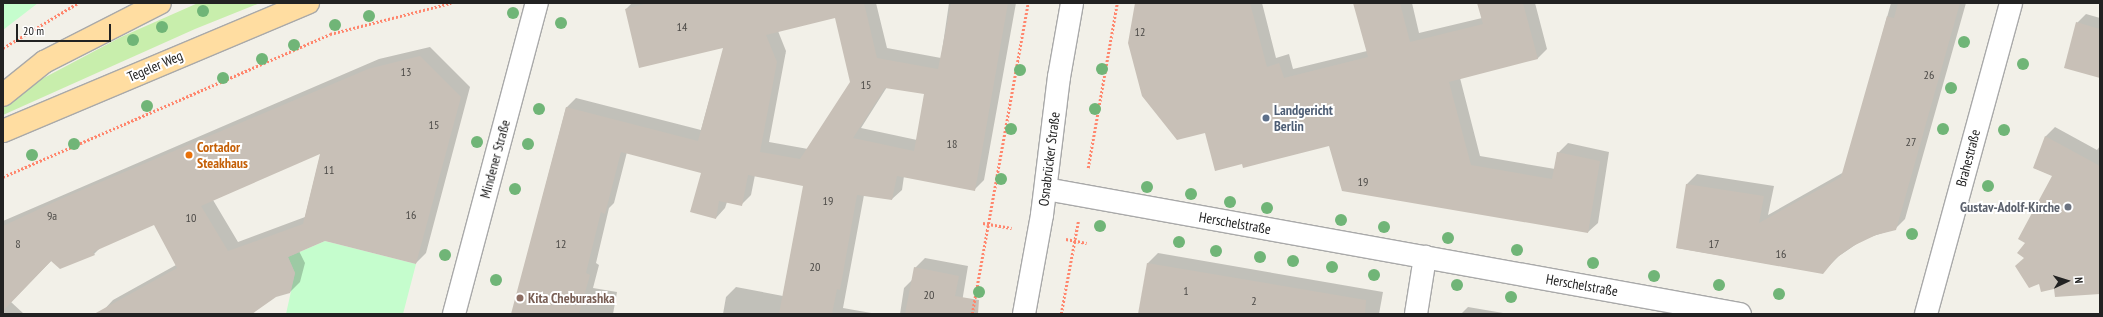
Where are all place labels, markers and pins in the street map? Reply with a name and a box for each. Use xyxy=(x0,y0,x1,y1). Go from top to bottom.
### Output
place label: Landgericht Berlin xyxy=(1274,102,1333,134)
marker: Landgericht Berlin xyxy=(1261,113,1271,123)
place label: Cortador Steakhaus xyxy=(197,139,248,172)
marker: Cortador Steakhaus xyxy=(184,150,194,160)
place label: Gustav-Adolf-Kirche xyxy=(1960,199,2060,215)
marker: Gustav-Adolf-Kirche xyxy=(2063,202,2073,212)
place label: Kita Cheburashka xyxy=(528,290,615,306)
marker: Kita Cheburashka xyxy=(515,293,525,303)

